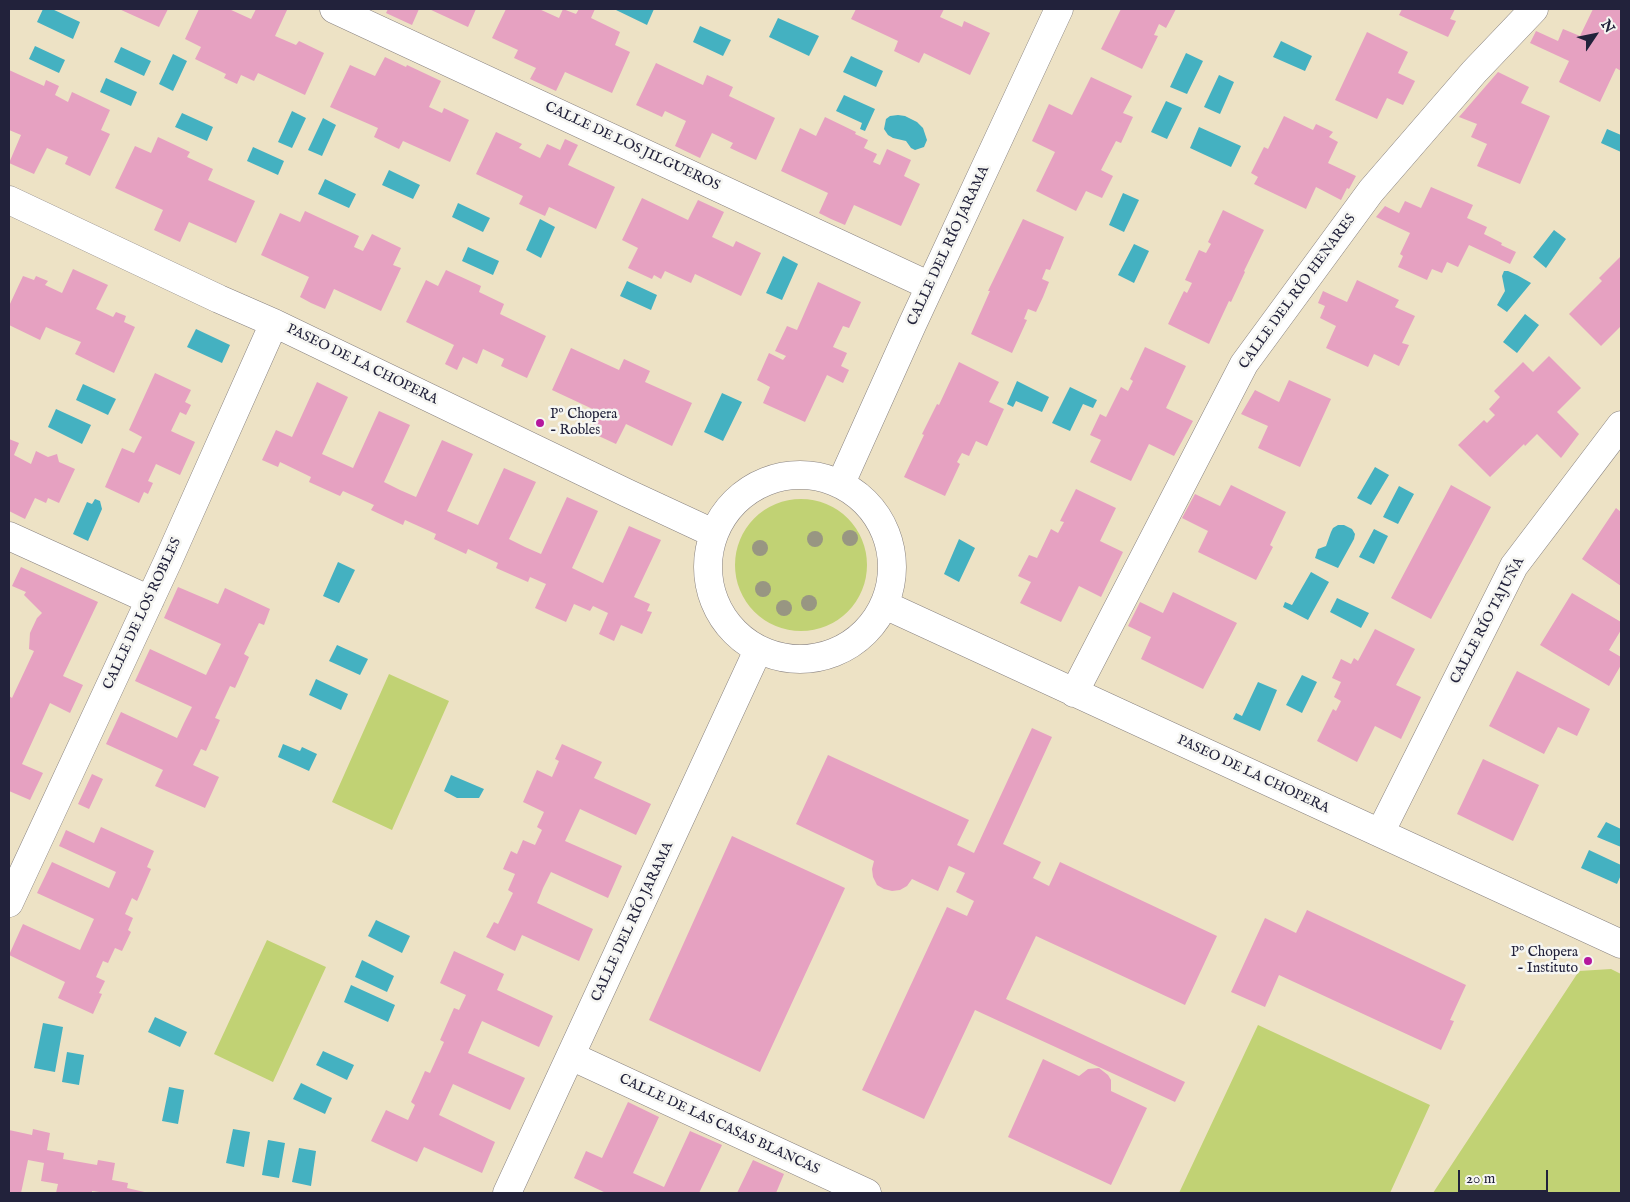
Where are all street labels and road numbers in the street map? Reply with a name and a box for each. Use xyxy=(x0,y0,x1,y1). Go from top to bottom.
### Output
street label: CALLE DE LOS JILGUEROS xyxy=(542,99,722,195)
street label: CALLE DEL RÍO JARAMA xyxy=(905,163,993,329)
street label: CALLE DEL RÍO HENARES xyxy=(1236,211,1360,373)
street label: PASEO DE LA CHOPERA xyxy=(284,321,440,409)
street label: CALLE DE LOS ROBLES xyxy=(100,535,186,693)
street label: CALLE RÍO TAJUÑA xyxy=(1447,555,1529,687)
street label: PASEO DE LA CHOPERA xyxy=(1174,732,1332,818)
street label: CALLE DEL RÍO JARAMA xyxy=(589,839,677,1005)
street label: CALLE DE LAS CASAS BLANCAS xyxy=(616,1071,822,1179)

